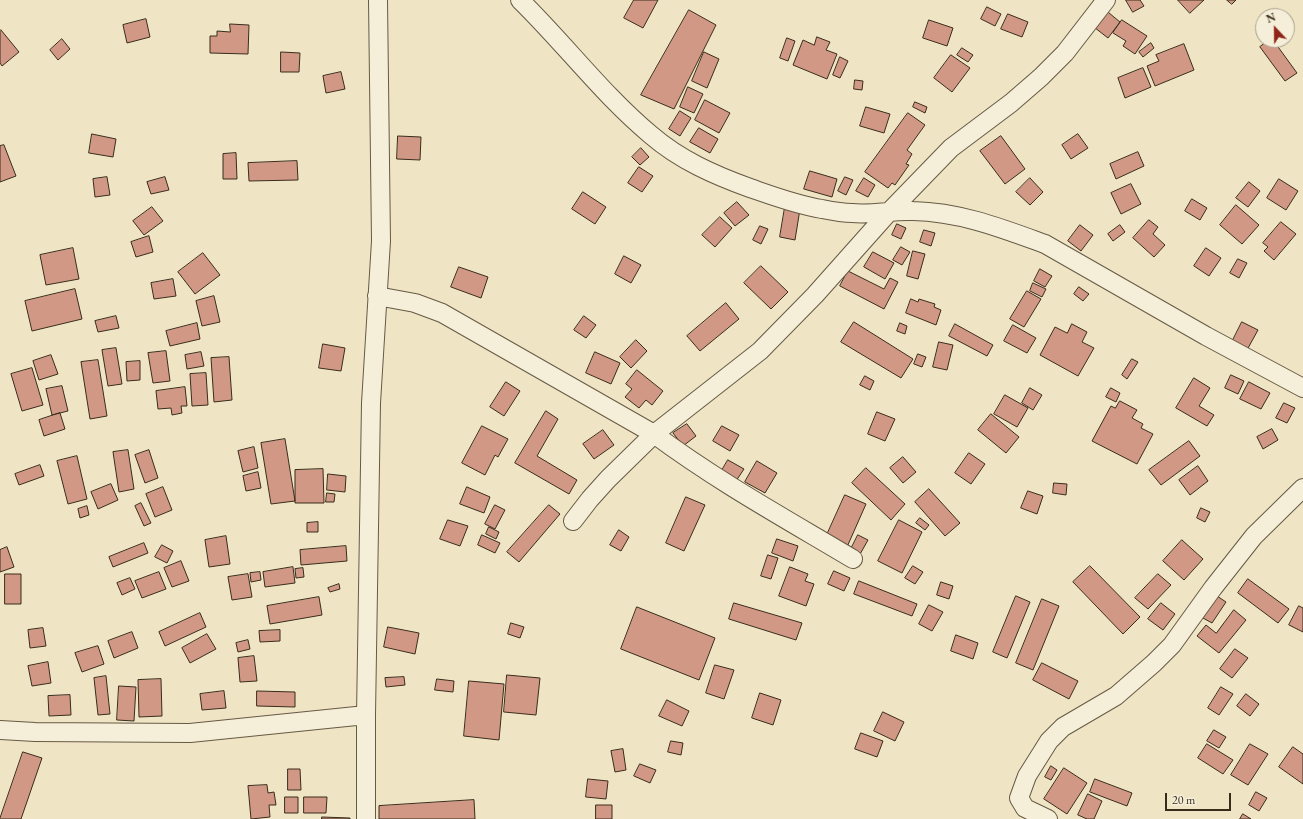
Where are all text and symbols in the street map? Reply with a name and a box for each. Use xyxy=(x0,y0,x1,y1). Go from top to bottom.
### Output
north arrow xyxy=(1255,8,1295,48)
text: N xyxy=(1264,10,1278,26)
scale bar xyxy=(1167,785,1233,811)
text: 20 m xyxy=(1172,792,1195,808)

